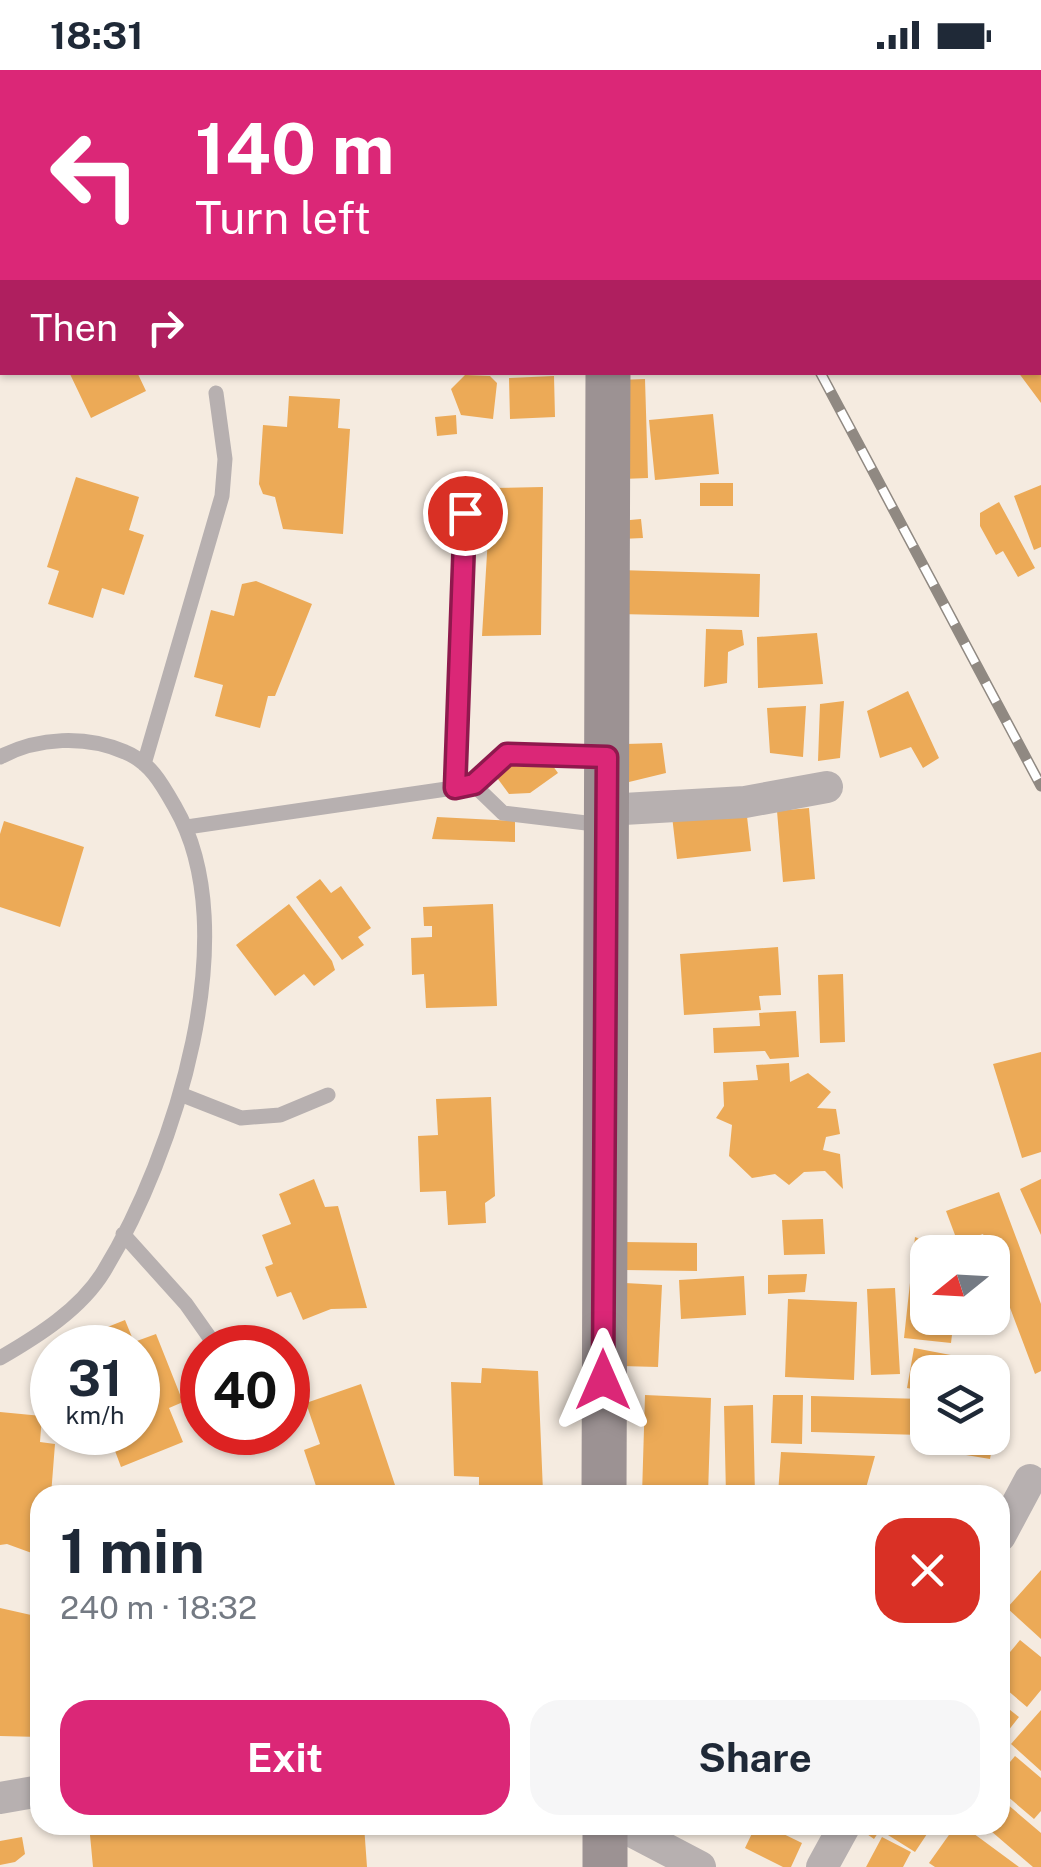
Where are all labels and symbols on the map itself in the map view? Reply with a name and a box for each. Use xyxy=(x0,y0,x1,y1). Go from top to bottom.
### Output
pin xyxy=(423,471,508,556)
north arrow xyxy=(910,1235,1010,1335)
speed limit sign: 40 xyxy=(180,1325,310,1455)
position arrow xyxy=(551,1328,655,1432)

